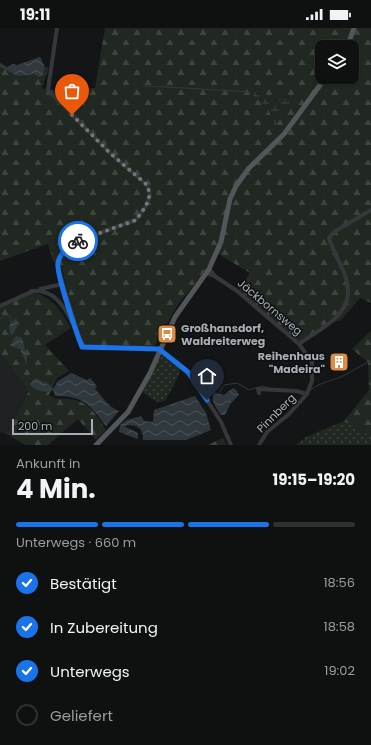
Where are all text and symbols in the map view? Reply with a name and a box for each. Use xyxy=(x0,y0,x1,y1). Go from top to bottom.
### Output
text: 19:11 xyxy=(20,4,50,25)
map controls xyxy=(315,40,359,84)
button: layers xyxy=(315,40,359,84)
pin xyxy=(55,74,89,115)
icon: bag xyxy=(61,80,83,102)
courier xyxy=(58,221,98,261)
icon: bike xyxy=(67,230,89,252)
street label: Jäckbornsweg xyxy=(234,275,306,339)
place label: Großhansdorf, Waldreiterweg xyxy=(181,320,265,349)
bus stop icon: Großhansdorf, Waldreiterweg xyxy=(156,323,178,345)
place label: Reihenhaus "Madeira" xyxy=(258,348,325,377)
building icon: Reihenhaus "Madeira" xyxy=(328,351,350,373)
pin xyxy=(190,359,224,400)
icon: home xyxy=(196,365,218,387)
street label: Pinnberg xyxy=(253,390,299,436)
scale bar xyxy=(12,417,93,436)
text: 200 m xyxy=(18,418,52,434)
text: Ankunft in xyxy=(16,454,80,473)
text: 19:15–19:20 xyxy=(273,469,355,490)
text: 4 Min. xyxy=(16,471,96,507)
text: Unterwegs · 660 m xyxy=(16,533,136,552)
icon: check xyxy=(16,572,38,594)
text: Bestätigt xyxy=(50,573,117,594)
text: 18:56 xyxy=(323,573,355,592)
icon: check xyxy=(16,616,38,638)
text: In Zubereitung xyxy=(50,617,158,638)
text: 18:58 xyxy=(324,617,355,636)
icon: check xyxy=(16,660,38,682)
text: Unterwegs xyxy=(50,661,130,682)
text: 19:02 xyxy=(324,661,355,680)
text: Geliefert xyxy=(50,705,113,726)

